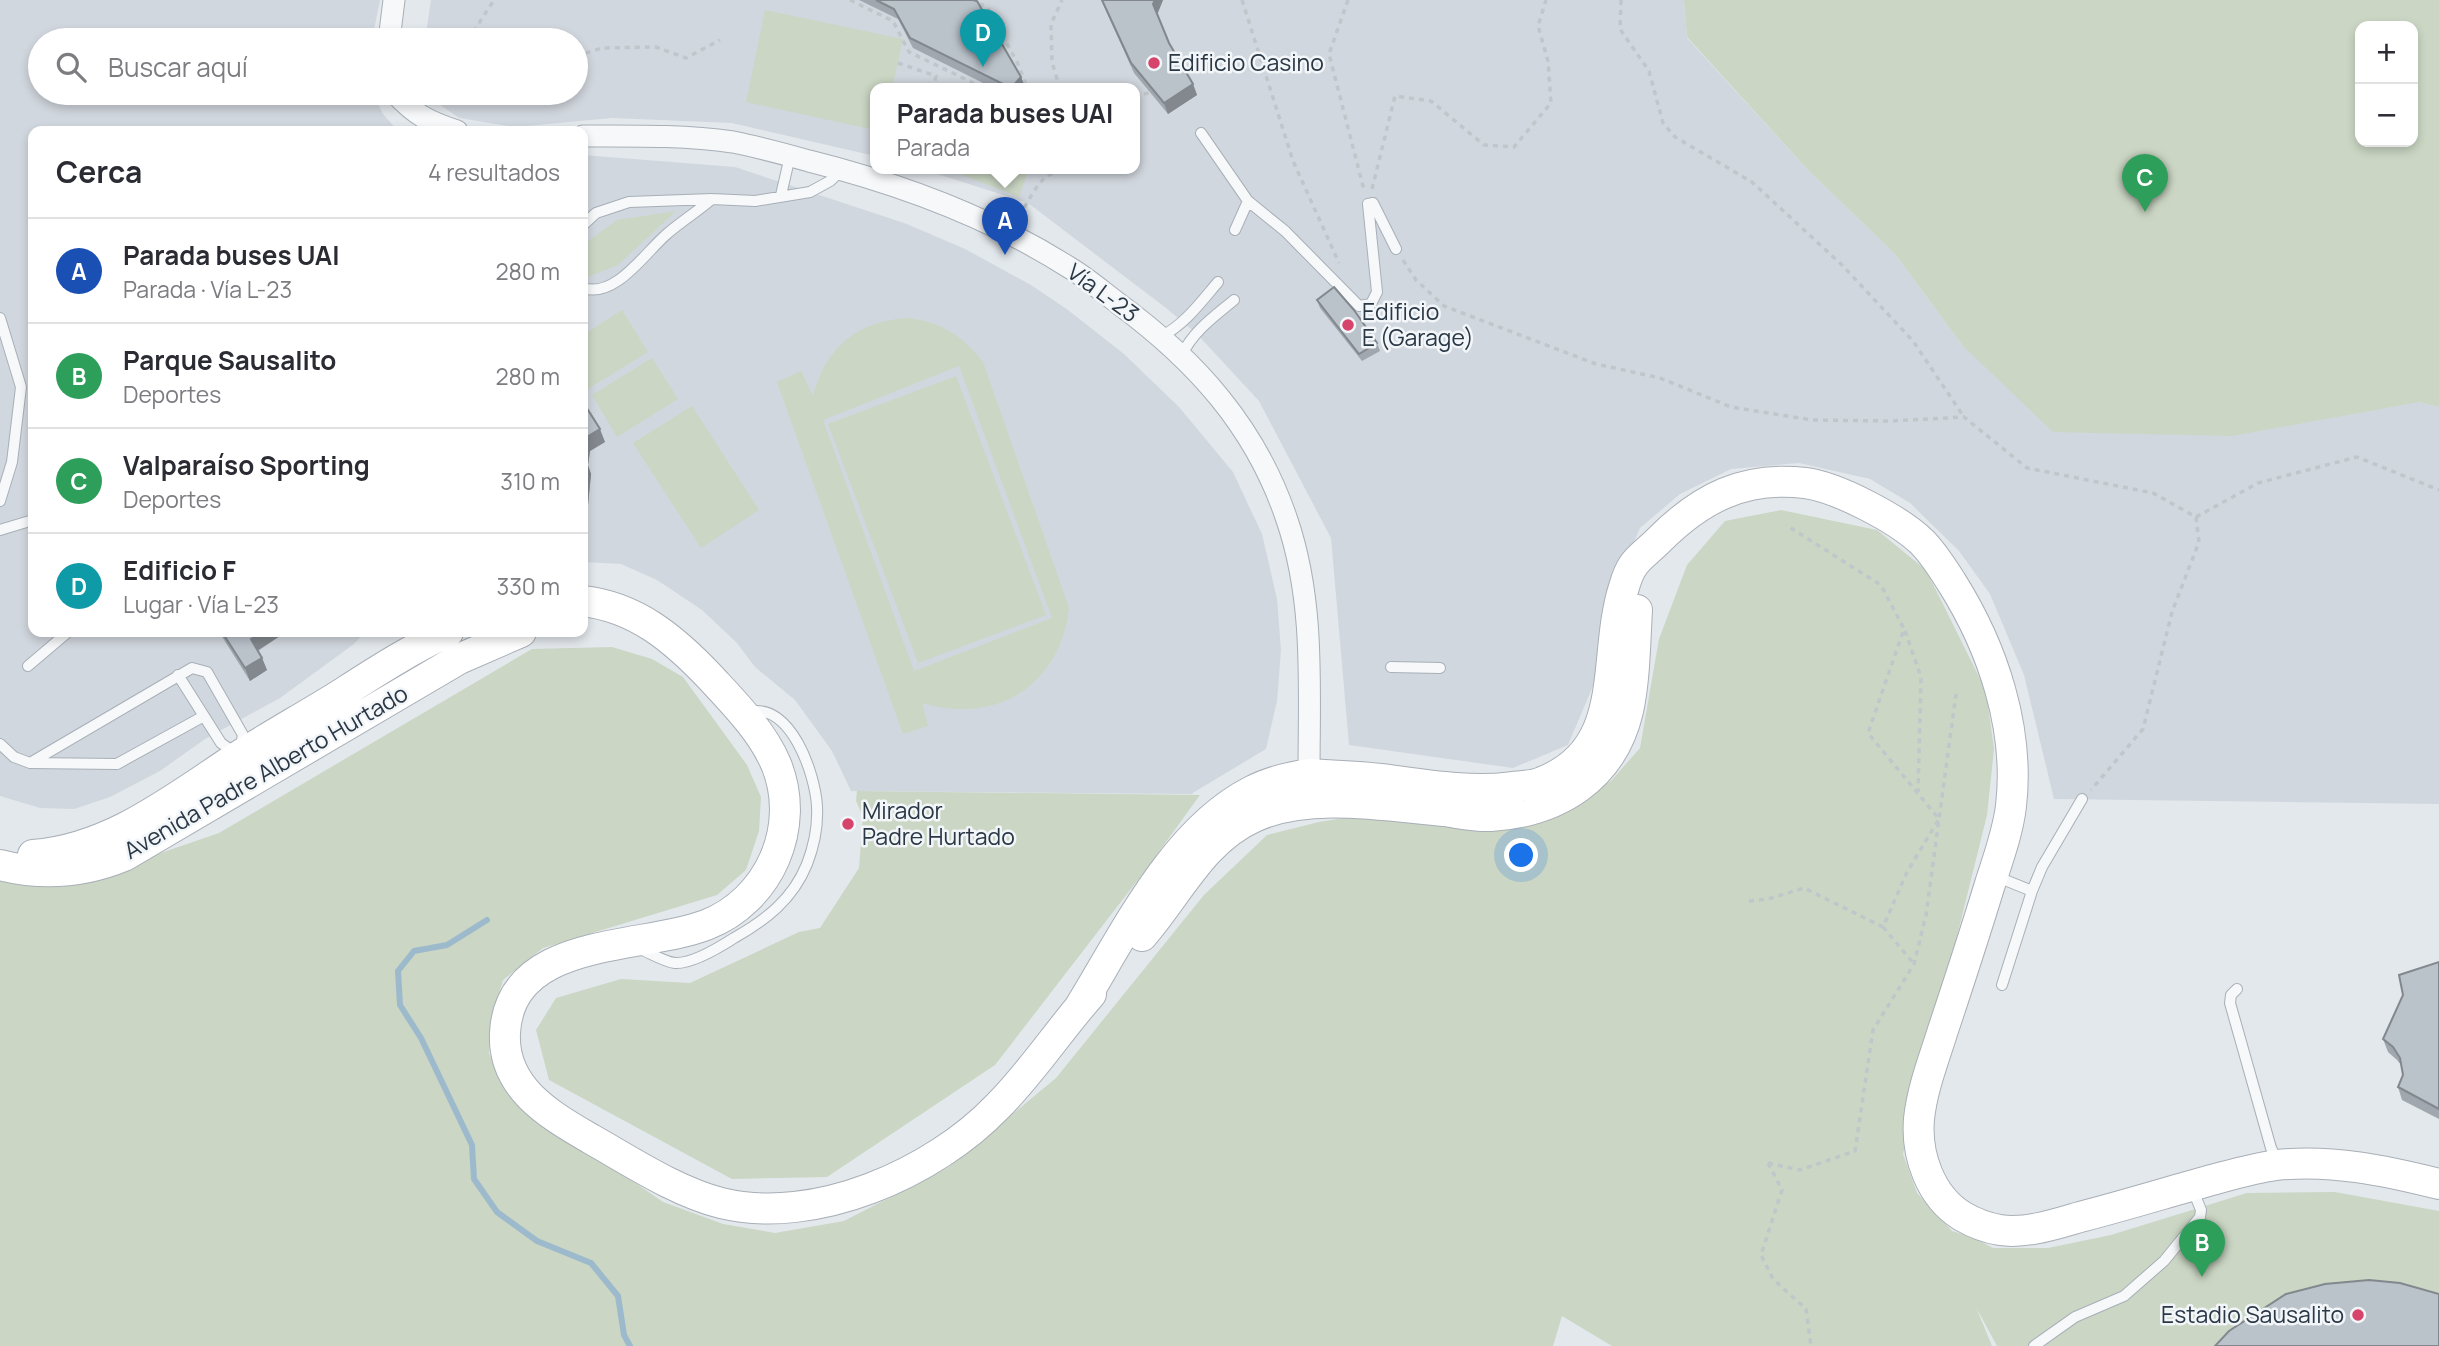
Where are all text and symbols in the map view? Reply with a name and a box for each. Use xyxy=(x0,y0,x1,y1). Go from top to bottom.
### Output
pin: D xyxy=(960,9,1006,67)
map controls xyxy=(2355,21,2418,147)
button: + xyxy=(2355,21,2418,84)
search box xyxy=(28,28,588,105)
place label: Edificio Casino xyxy=(1168,46,1324,78)
icon: search xyxy=(52,48,90,86)
text: Buscar aquí xyxy=(108,49,248,85)
marker: Edificio Casino xyxy=(1146,55,1162,71)
popup xyxy=(870,83,1140,174)
button: − xyxy=(2355,84,2418,147)
text: Parada buses UAI xyxy=(897,95,1113,131)
text: Parada xyxy=(897,131,970,163)
text: Cerca xyxy=(56,151,142,192)
pin: C xyxy=(2122,154,2168,212)
text: 4 resultados xyxy=(428,156,560,188)
pin: A xyxy=(982,197,1028,255)
text: Parada buses UAI xyxy=(123,237,339,273)
text: A xyxy=(71,255,87,287)
text: 280 m xyxy=(495,255,560,287)
street label: Vía L-23 xyxy=(1061,255,1146,329)
text: Parada · Vía L-23 xyxy=(123,273,292,305)
place label: Edificio E (Garage) xyxy=(1362,295,1474,353)
marker: Edificio E (Garage) xyxy=(1340,317,1356,333)
text: Parque Sausalito xyxy=(123,342,336,378)
text: B xyxy=(72,360,86,392)
text: 280 m xyxy=(495,360,560,392)
text: Deportes xyxy=(123,378,221,410)
text: Valparaíso Sporting xyxy=(123,447,370,483)
text: C xyxy=(71,465,88,497)
text: 310 m xyxy=(500,465,560,497)
text: Deportes xyxy=(123,483,221,515)
text: Edificio F xyxy=(123,552,236,588)
text: D xyxy=(71,570,87,602)
text: 330 m xyxy=(496,570,560,602)
text: Lugar · Vía L-23 xyxy=(123,588,279,620)
street label: Avenida Padre Alberto Hurtado xyxy=(118,677,413,866)
place label: Mirador Padre Hurtado xyxy=(862,794,1015,852)
marker: Mirador Padre Hurtado xyxy=(840,816,856,832)
your location xyxy=(1504,838,1538,872)
pin: B xyxy=(2179,1219,2225,1277)
place label: Estadio Sausalito xyxy=(2161,1298,2344,1330)
marker: Estadio Sausalito xyxy=(2350,1307,2366,1323)

